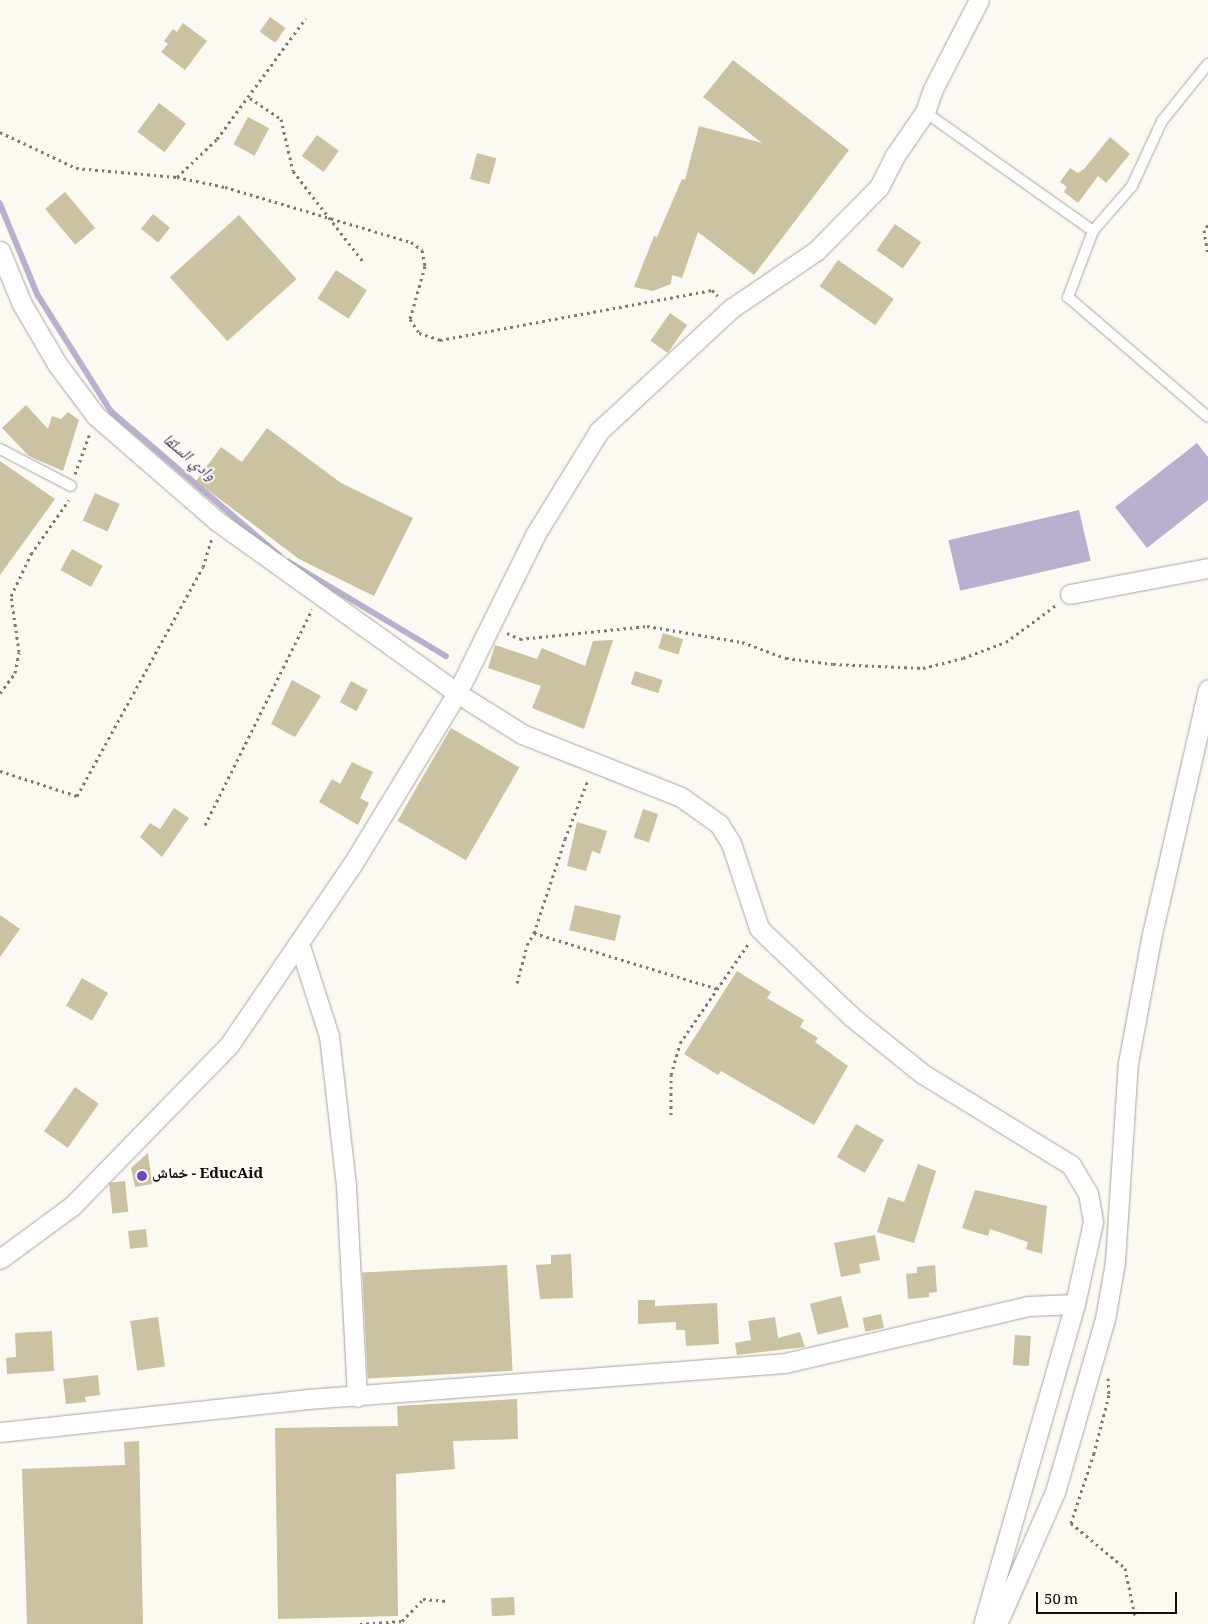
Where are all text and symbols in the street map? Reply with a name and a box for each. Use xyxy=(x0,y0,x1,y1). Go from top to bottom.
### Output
water label: وادي السلقا xyxy=(158,431,218,487)
place label: خماش - EducAid xyxy=(152,1167,263,1185)
marker: خماش - EducAid xyxy=(136,1170,148,1182)
scale bar xyxy=(1038,1582,1179,1614)
text: 50 m xyxy=(1044,1588,1078,1614)

